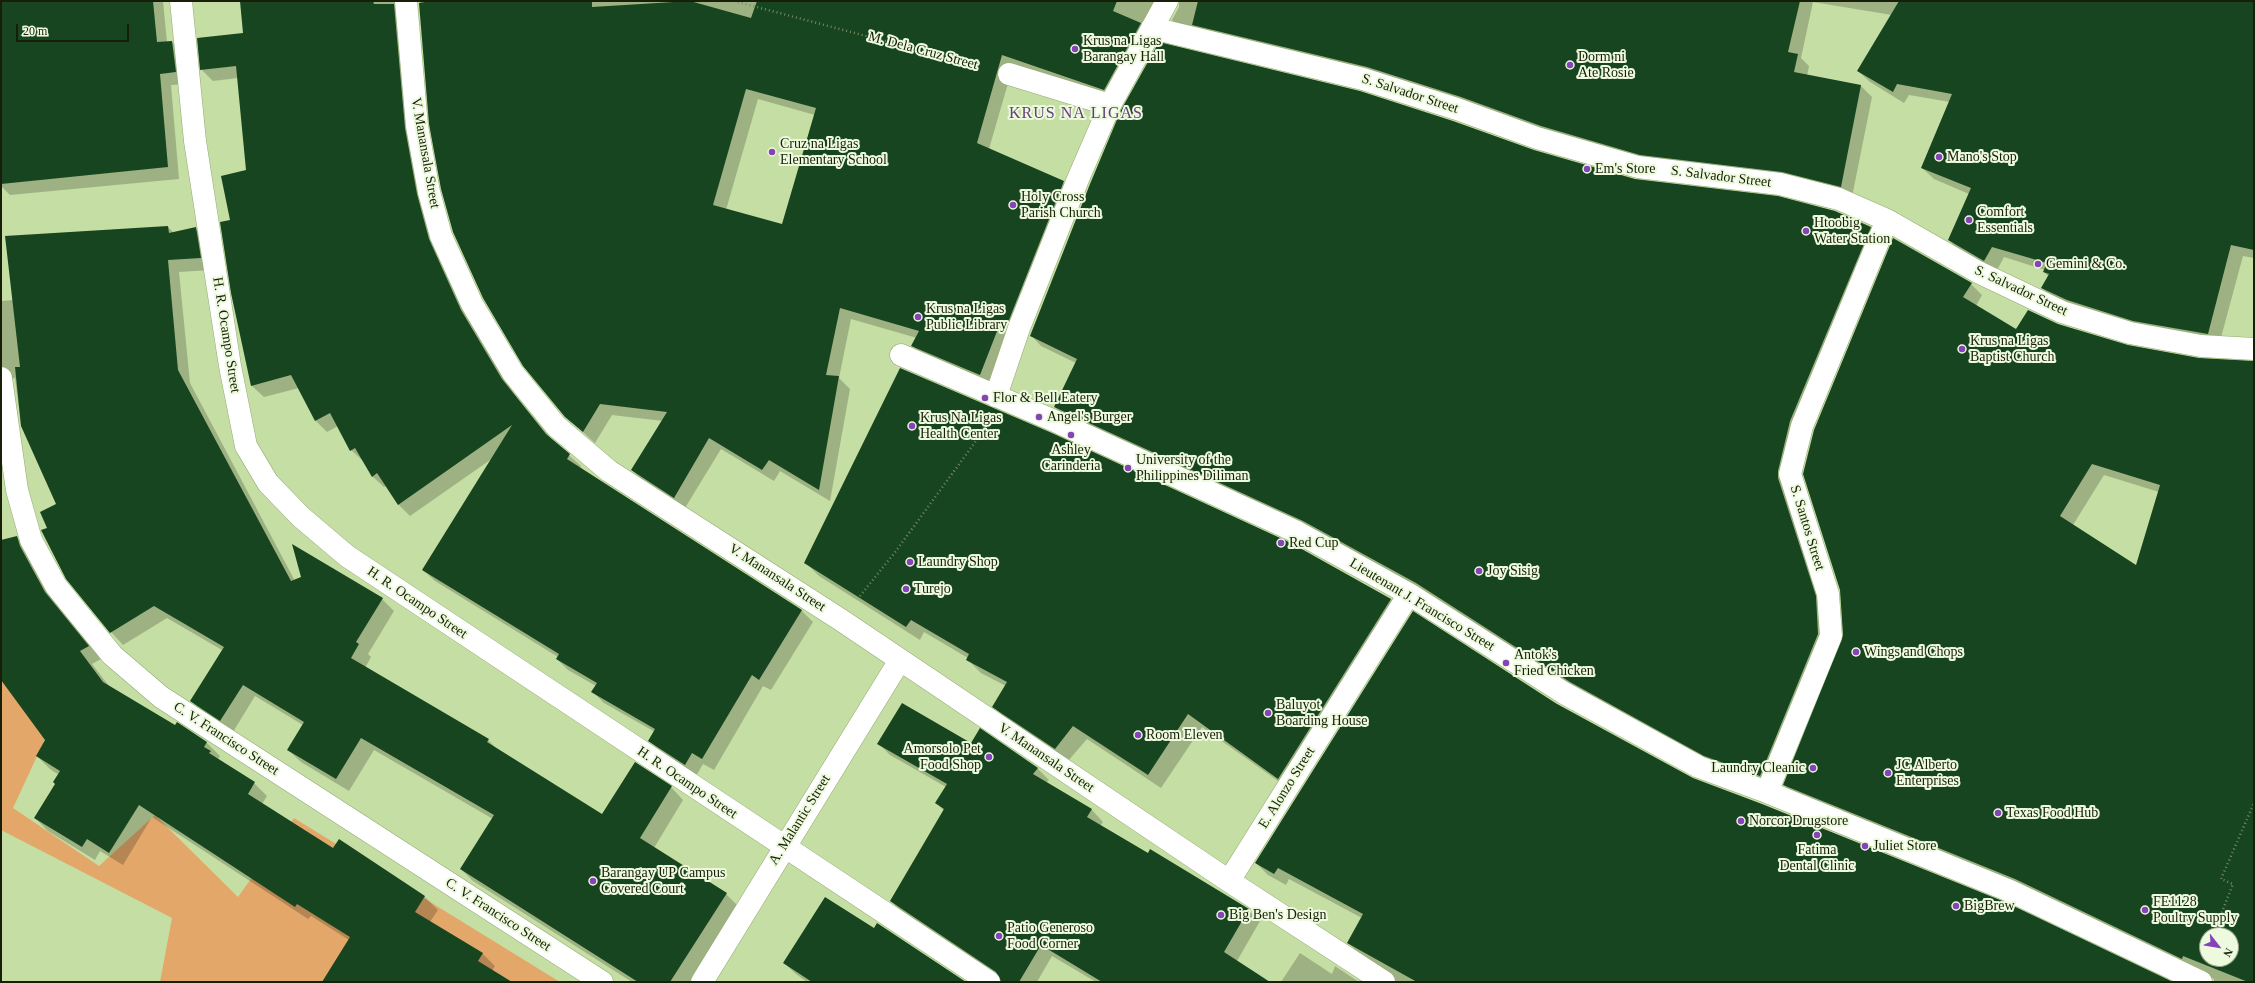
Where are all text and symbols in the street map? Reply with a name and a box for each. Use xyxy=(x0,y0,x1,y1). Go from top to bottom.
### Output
scale bar xyxy=(18,16,131,42)
text: 20 m xyxy=(23,24,47,38)
street label: M. Dela Cruz Street xyxy=(866,28,980,74)
place label: Krus na Ligas Barangay Hall xyxy=(1083,33,1164,66)
marker: Krus na Ligas Barangay Hall xyxy=(1070,44,1080,54)
place label: Dorm ni Ate Rosie xyxy=(1578,49,1634,82)
marker: Dorm ni Ate Rosie xyxy=(1565,60,1575,70)
street label: S. Salvador Street xyxy=(1360,70,1460,118)
street label: V. Manansala Street xyxy=(407,96,443,210)
district label: KRUS NA LIGAS xyxy=(1009,104,1143,124)
place label: Cruz na Ligas Elementary School xyxy=(780,136,887,168)
marker: Cruz na Ligas Elementary School xyxy=(767,147,777,157)
place label: Mano's Stop xyxy=(1947,149,2017,165)
marker: Mano's Stop xyxy=(1934,152,1944,162)
place label: Em's Store xyxy=(1595,161,1655,177)
street label: S. Salvador Street xyxy=(1670,163,1772,191)
marker: Em's Store xyxy=(1582,164,1592,174)
place label: Holy Cross Parish Church xyxy=(1021,189,1101,222)
marker: Holy Cross Parish Church xyxy=(1008,200,1018,210)
place label: Comfort Essentials xyxy=(1977,204,2033,236)
place label: Htoobig Water Station xyxy=(1814,215,1890,248)
marker: Comfort Essentials xyxy=(1964,215,1974,225)
marker: Htoobig Water Station xyxy=(1801,226,1811,236)
place label: Gemini & Co. xyxy=(2046,256,2126,272)
marker: Gemini & Co. xyxy=(2033,259,2043,269)
street label: S. Salvador Street xyxy=(1972,262,2070,320)
street label: H. R. Ocampo Street xyxy=(209,276,243,394)
place label: Krus na Ligas Public Library xyxy=(926,301,1007,334)
marker: Krus na Ligas Public Library xyxy=(913,312,923,322)
place label: Krus na Ligas Baptist Church xyxy=(1970,333,2054,366)
marker: Krus na Ligas Baptist Church xyxy=(1957,344,1967,354)
place label: Flor & Bell Eatery xyxy=(993,390,1098,406)
marker: Flor & Bell Eatery xyxy=(980,393,990,403)
place label: Angel's Burger xyxy=(1047,409,1131,425)
place label: Krus Na Ligas Health Center xyxy=(920,410,1002,442)
marker: Angel's Burger xyxy=(1034,412,1044,422)
marker: Krus Na Ligas Health Center xyxy=(907,421,917,431)
marker: Ashley Carinderia xyxy=(1066,430,1076,440)
place label: Ashley Carinderia xyxy=(1041,442,1101,474)
place label: University of the Philippines Diliman xyxy=(1136,452,1248,484)
marker: University of the Philippines Diliman xyxy=(1123,463,1133,473)
street label: S. Santos Street xyxy=(1786,483,1828,573)
place label: Red Cup xyxy=(1289,535,1338,551)
marker: Red Cup xyxy=(1276,538,1286,548)
street label: V. Manansala Street xyxy=(725,540,829,616)
place label: Laundry Shop xyxy=(918,554,998,570)
street label: Lieutenant J. Francisco Street xyxy=(1346,555,1498,655)
marker: Laundry Shop xyxy=(905,557,915,567)
street label: H. R. Ocampo Street xyxy=(364,563,470,643)
place label: Joy Sisig xyxy=(1487,563,1538,579)
marker: Joy Sisig xyxy=(1474,566,1484,576)
place label: Turejo xyxy=(914,581,951,597)
marker: Turejo xyxy=(901,584,911,594)
place label: Wings and Chops xyxy=(1864,644,1963,660)
place label: Antok's Fried Chicken xyxy=(1514,647,1594,680)
marker: Wings and Chops xyxy=(1851,647,1861,657)
marker: Antok's Fried Chicken xyxy=(1501,658,1511,668)
place label: Baluyot Boarding House xyxy=(1276,697,1367,730)
street label: C. V. Francisco Street xyxy=(170,699,282,779)
marker: Baluyot Boarding House xyxy=(1263,708,1273,718)
street label: V. Manansala Street xyxy=(995,720,1097,796)
place label: Room Eleven xyxy=(1146,727,1223,743)
marker: Room Eleven xyxy=(1133,730,1143,740)
place label: Amorsolo Pet Food Shop xyxy=(904,741,981,774)
street label: H. R. Ocampo Street xyxy=(634,743,740,823)
street label: E. Alonzo Street xyxy=(1255,744,1319,832)
marker: Amorsolo Pet Food Shop xyxy=(984,752,994,762)
place label: JC Alberto Enterprises xyxy=(1896,757,1959,790)
place label: Laundry Cleanic xyxy=(1711,760,1805,776)
marker: Laundry Cleanic xyxy=(1808,763,1818,773)
marker: JC Alberto Enterprises xyxy=(1883,768,1893,778)
street label: A. Malantic Street xyxy=(766,772,834,868)
place label: Texas Food Hub xyxy=(2006,805,2098,821)
marker: Texas Food Hub xyxy=(1993,808,2003,818)
place label: Norcor Drugstore xyxy=(1749,813,1848,829)
marker: Norcor Drugstore xyxy=(1736,816,1746,826)
marker: Fatima Dental Clinic xyxy=(1812,830,1822,840)
place label: Juliet Store xyxy=(1873,838,1936,854)
marker: Juliet Store xyxy=(1860,841,1870,851)
place label: Fatima Dental Clinic xyxy=(1779,842,1855,874)
place label: Barangay UP Campus Covered Court xyxy=(601,865,725,898)
street label: C. V. Francisco Street xyxy=(442,875,554,955)
marker: Barangay UP Campus Covered Court xyxy=(588,876,598,886)
place label: FE1128 Poultry Supply xyxy=(2153,894,2237,926)
place label: BigBrew xyxy=(1964,898,2015,914)
marker: BigBrew xyxy=(1951,901,1961,911)
marker: FE1128 Poultry Supply xyxy=(2140,905,2150,915)
place label: Big Ben's Design xyxy=(1229,907,1326,923)
marker: Big Ben's Design xyxy=(1216,910,1226,920)
place label: Patio Generoso Food Corner xyxy=(1007,920,1093,952)
north arrow xyxy=(2199,927,2239,967)
marker: Patio Generoso Food Corner xyxy=(994,931,1004,941)
text: N xyxy=(2221,946,2236,959)

